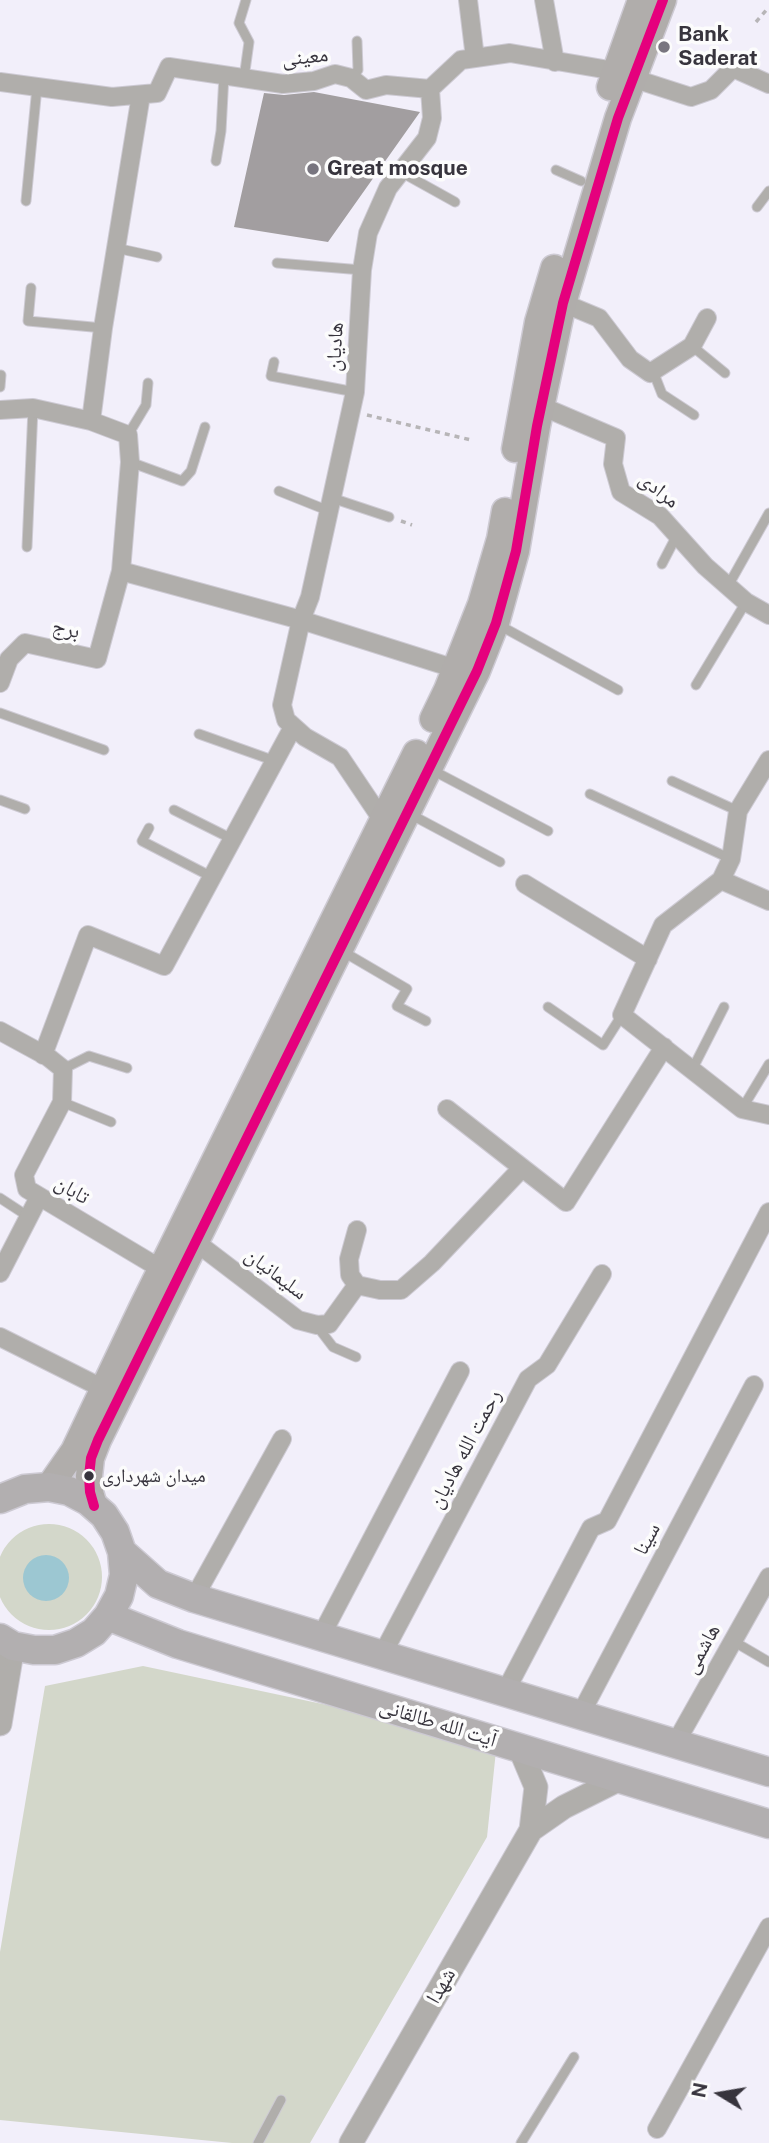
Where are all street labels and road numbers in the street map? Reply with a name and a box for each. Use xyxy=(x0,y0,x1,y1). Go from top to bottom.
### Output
street label: معینی xyxy=(281,42,329,72)
street label: هادیان xyxy=(321,322,349,372)
street label: مرادی xyxy=(634,466,684,514)
street label: برج xyxy=(50,614,82,644)
street label: تابان xyxy=(50,1170,94,1210)
street label: سلیمانیان xyxy=(240,1242,312,1306)
street label: رحمت الله هادیان xyxy=(423,1385,507,1513)
street label: سینا xyxy=(628,1519,666,1559)
street label: هاشمی xyxy=(678,1620,726,1678)
street label: آیت الله طالقانی xyxy=(376,1693,500,1753)
street label: شهدا xyxy=(421,1964,461,2008)

